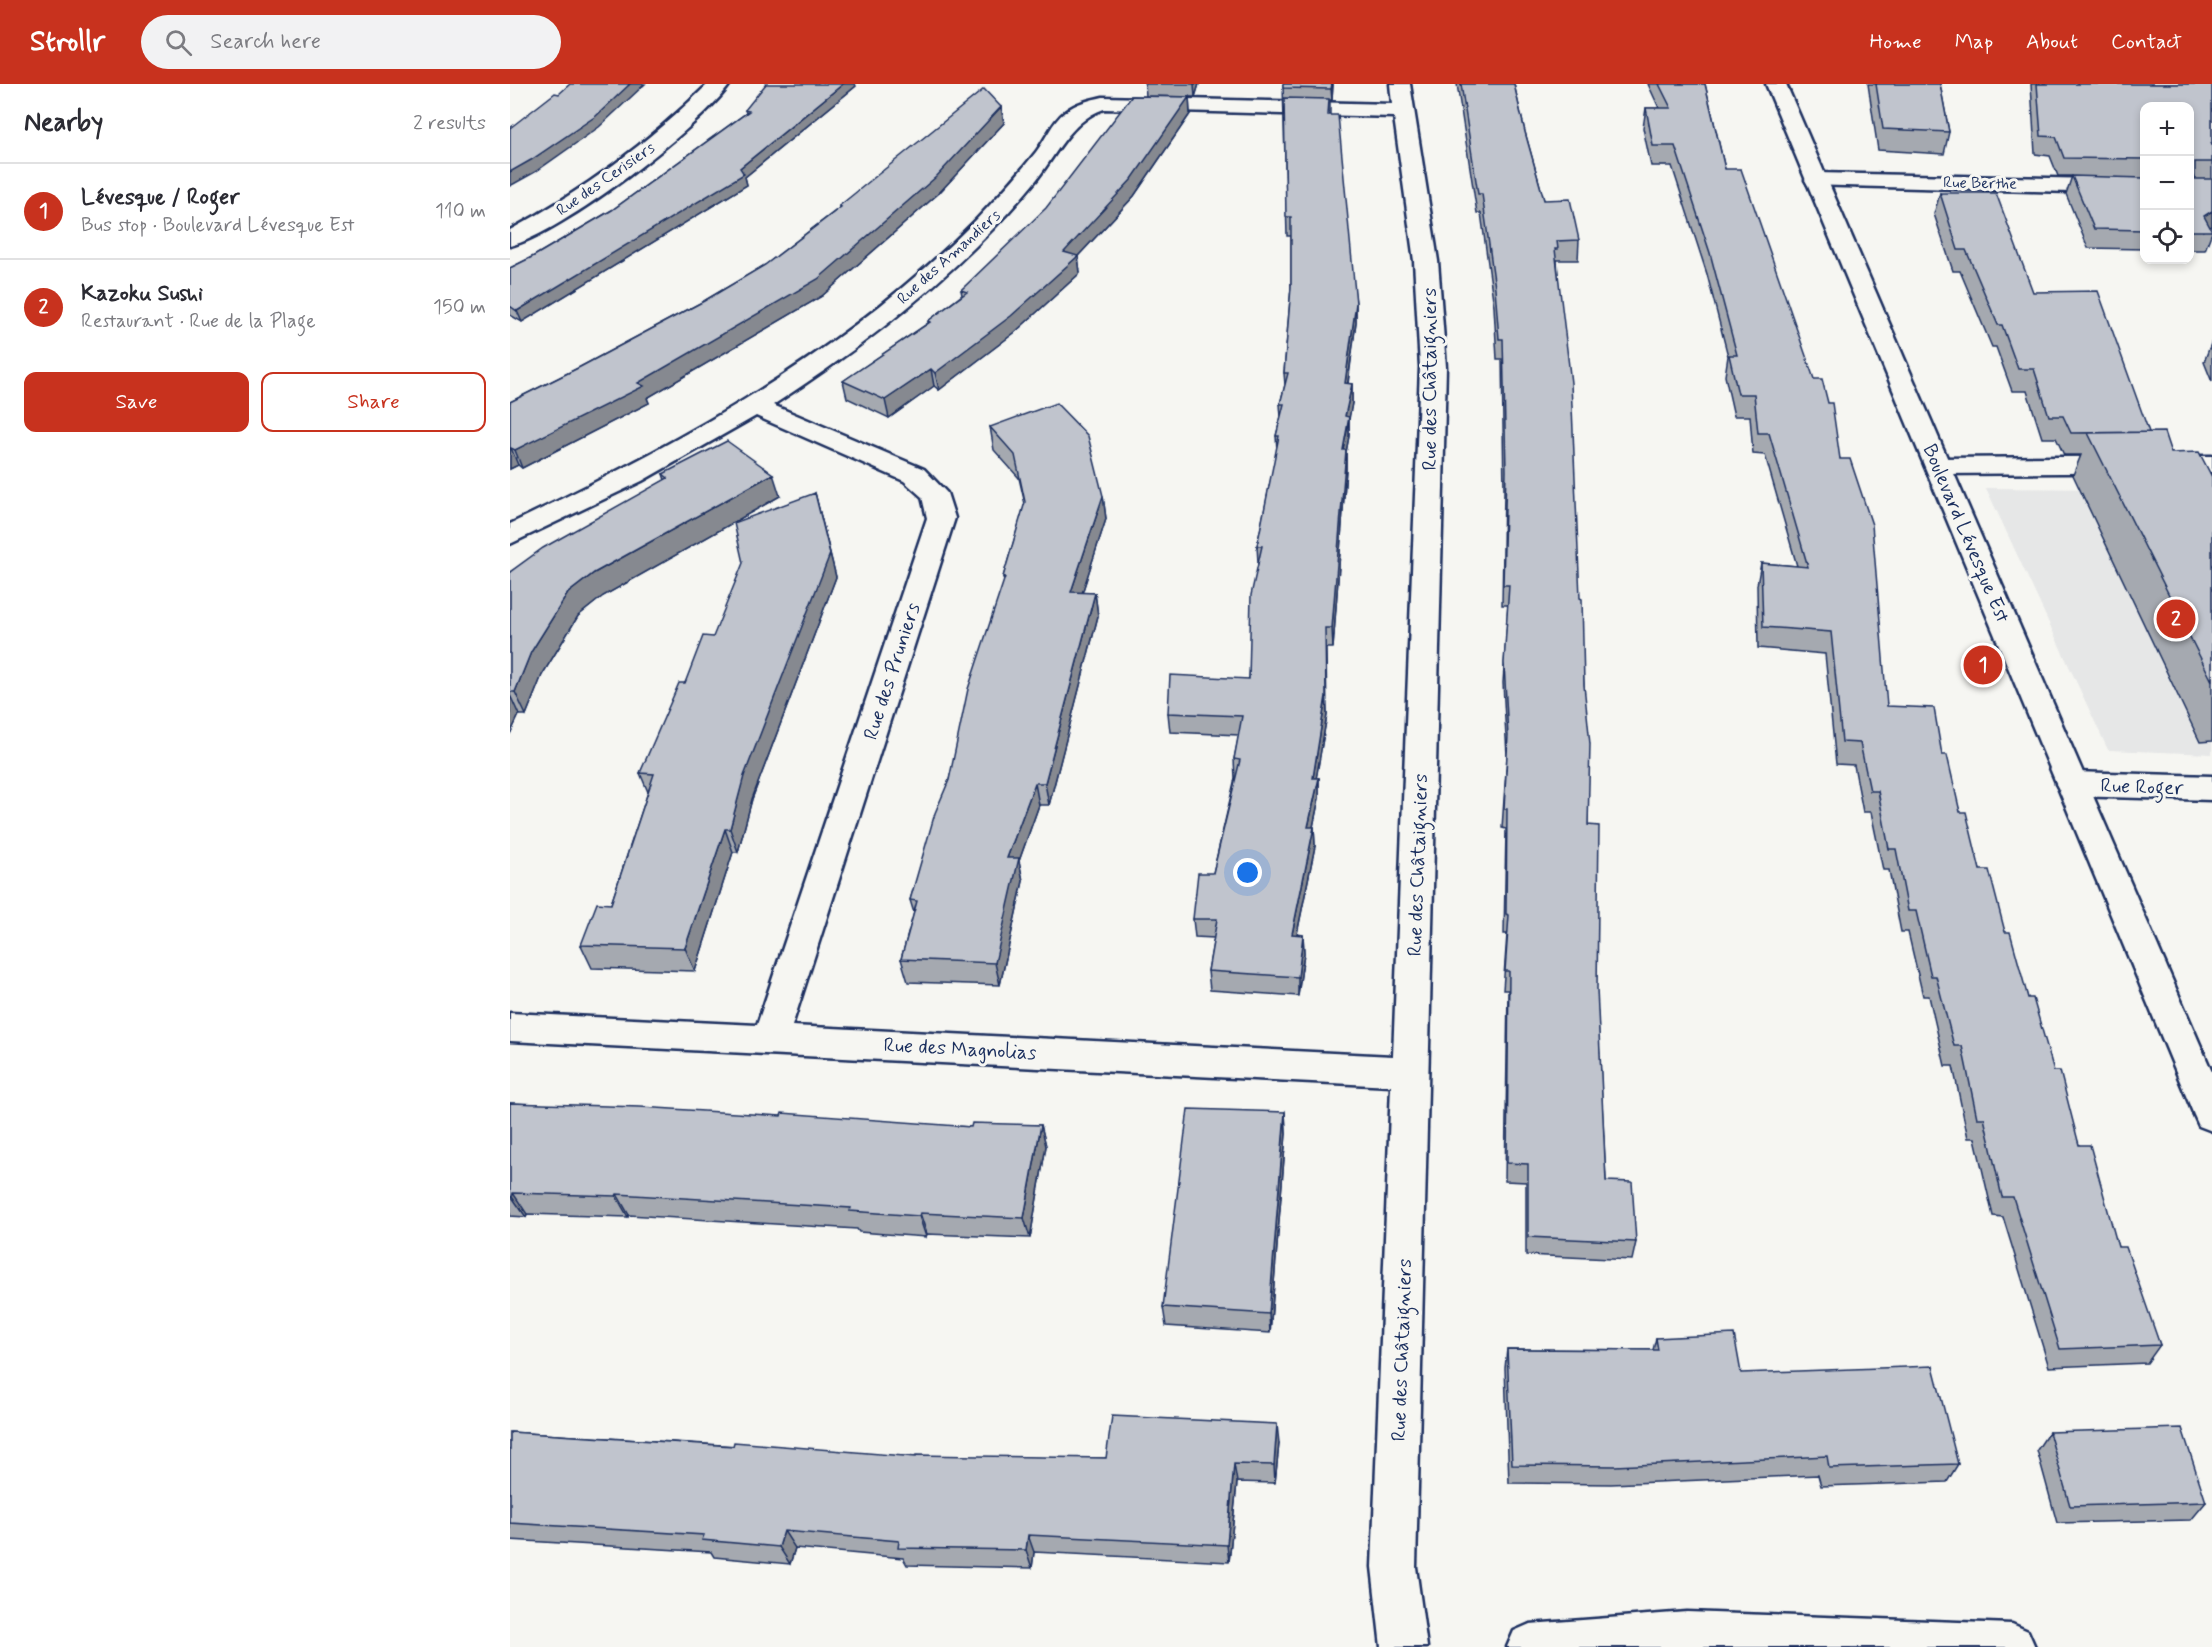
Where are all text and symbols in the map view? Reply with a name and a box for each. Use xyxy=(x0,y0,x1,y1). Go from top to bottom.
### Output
search box xyxy=(141,15,561,69)
text: Strollr xyxy=(30,24,105,61)
icon: search xyxy=(162,26,195,59)
text: Search here xyxy=(210,28,321,56)
text: Home xyxy=(1870,28,1922,56)
text: Map xyxy=(1955,28,1993,56)
text: About xyxy=(2026,28,2078,56)
text: Contact xyxy=(2111,28,2182,56)
map controls xyxy=(2140,102,2194,264)
button: + xyxy=(2140,102,2194,156)
text: Nearby xyxy=(24,106,103,140)
text: 2 results xyxy=(413,110,486,137)
street label: Rue des Cerisiers xyxy=(552,137,659,221)
button: − xyxy=(2140,156,2194,210)
street label: Rue Berthe xyxy=(1943,172,2017,195)
text: Lévesque / Roger xyxy=(81,184,239,212)
text: 1 xyxy=(39,198,48,225)
text: 110 m xyxy=(435,198,486,225)
street label: Rue des Amandiers xyxy=(893,205,1005,309)
button: locate xyxy=(2140,210,2194,264)
text: Bus stop · Boulevard Lévesque Est xyxy=(81,212,355,239)
text: Kazoku Sushi xyxy=(81,280,203,308)
street label: Rue des Châtaigniers xyxy=(1417,288,1446,470)
text: 2 xyxy=(39,294,48,321)
text: 150 m xyxy=(433,294,486,321)
text: Restaurant · Rue de la Plage xyxy=(81,308,316,335)
button: Save xyxy=(24,372,249,432)
button: Share xyxy=(261,372,486,432)
street label: Boulevard Lévesque Est xyxy=(1916,440,2016,627)
pin: 2 xyxy=(2156,596,2196,642)
street label: Rue des Pruniers xyxy=(858,599,927,743)
pin: 1 xyxy=(1964,642,2002,688)
street label: Rue des Châtaigniers xyxy=(1402,773,1437,957)
street label: Rue Roger xyxy=(2100,773,2185,804)
your location xyxy=(1233,858,1262,887)
street label: Rue des Magnolias xyxy=(883,1032,1037,1067)
street label: Rue des Châtaigniers xyxy=(1386,1258,1421,1442)

